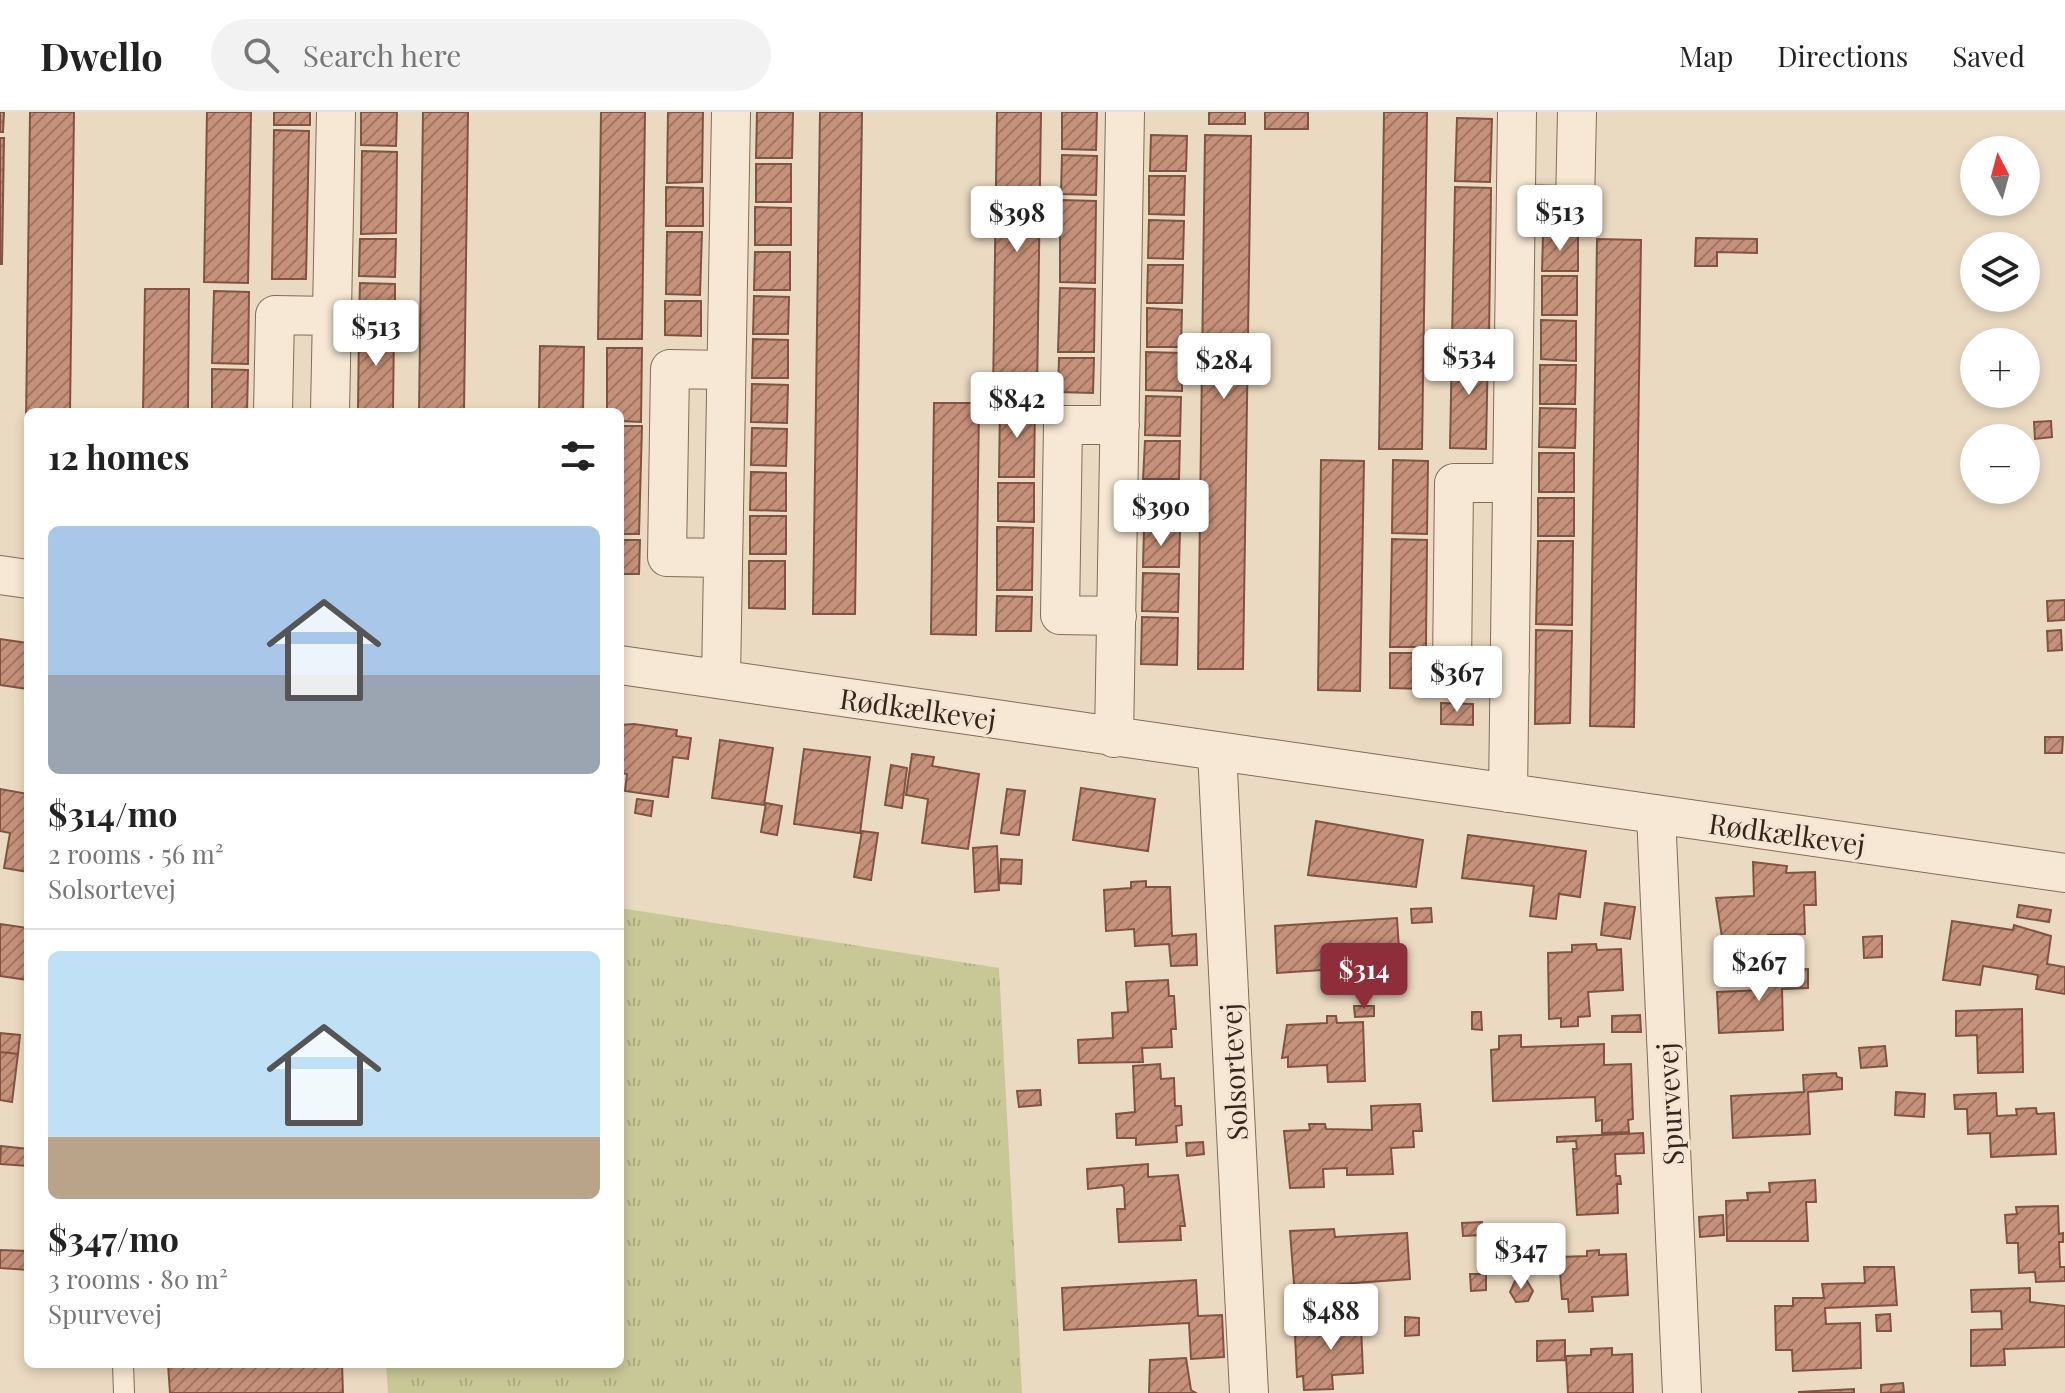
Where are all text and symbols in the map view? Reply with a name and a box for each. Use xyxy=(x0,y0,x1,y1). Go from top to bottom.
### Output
search box xyxy=(211,19,771,91)
text: Dwello xyxy=(40,30,163,81)
icon: search xyxy=(239,33,283,77)
text: Search here xyxy=(303,35,461,75)
text: Map xyxy=(1679,37,1733,74)
text: Directions xyxy=(1777,37,1908,74)
text: Saved xyxy=(1952,37,2025,74)
north arrow xyxy=(1960,136,2040,216)
map controls xyxy=(1960,136,2040,504)
pin: $513 xyxy=(1513,185,1607,253)
pin: $398 xyxy=(970,186,1064,254)
text: $513 xyxy=(1535,193,1585,228)
text: $398 xyxy=(989,194,1045,229)
button: layers xyxy=(1960,232,2040,312)
pin: $513 xyxy=(329,300,423,368)
text: $513 xyxy=(351,308,401,343)
button: + xyxy=(1960,328,2040,408)
pin: $534 xyxy=(1422,329,1516,397)
pin: $284 xyxy=(1177,333,1271,401)
text: $534 xyxy=(1442,337,1496,372)
text: $284 xyxy=(1196,341,1252,376)
pin: $842 xyxy=(970,372,1064,440)
text: $842 xyxy=(989,380,1045,415)
button: − xyxy=(1960,424,2040,504)
text: 12 homes xyxy=(48,433,189,479)
icon: filters xyxy=(556,434,600,478)
pin: $390 xyxy=(1114,480,1208,548)
text: $390 xyxy=(1132,488,1190,523)
icon: home xyxy=(252,578,396,722)
pin: $367 xyxy=(1410,646,1504,714)
text: $367 xyxy=(1430,654,1484,689)
street label: Rødkælkevej xyxy=(837,679,999,737)
text: $314/mo xyxy=(48,790,177,836)
street label: Rødkælkevej xyxy=(1706,804,1868,862)
text: 2 rooms · 56 m² xyxy=(48,836,224,871)
text: Solsortevej xyxy=(48,871,176,906)
pin: $267 xyxy=(1712,935,1806,1003)
pin: $314 xyxy=(1317,943,1411,1011)
text: $267 xyxy=(1732,943,1786,978)
text: $314 xyxy=(1338,951,1390,986)
street label: Solsortevej xyxy=(1211,1002,1255,1142)
icon: home xyxy=(252,1003,396,1147)
street label: Spurvevej xyxy=(1647,1042,1691,1166)
text: $347/mo xyxy=(48,1215,179,1261)
pin: $347 xyxy=(1474,1223,1568,1291)
text: $347 xyxy=(1495,1231,1547,1266)
text: 3 rooms · 80 m² xyxy=(48,1261,228,1296)
pin: $488 xyxy=(1284,1284,1378,1352)
text: $488 xyxy=(1302,1292,1360,1327)
text: Spurvevej xyxy=(48,1296,162,1331)

